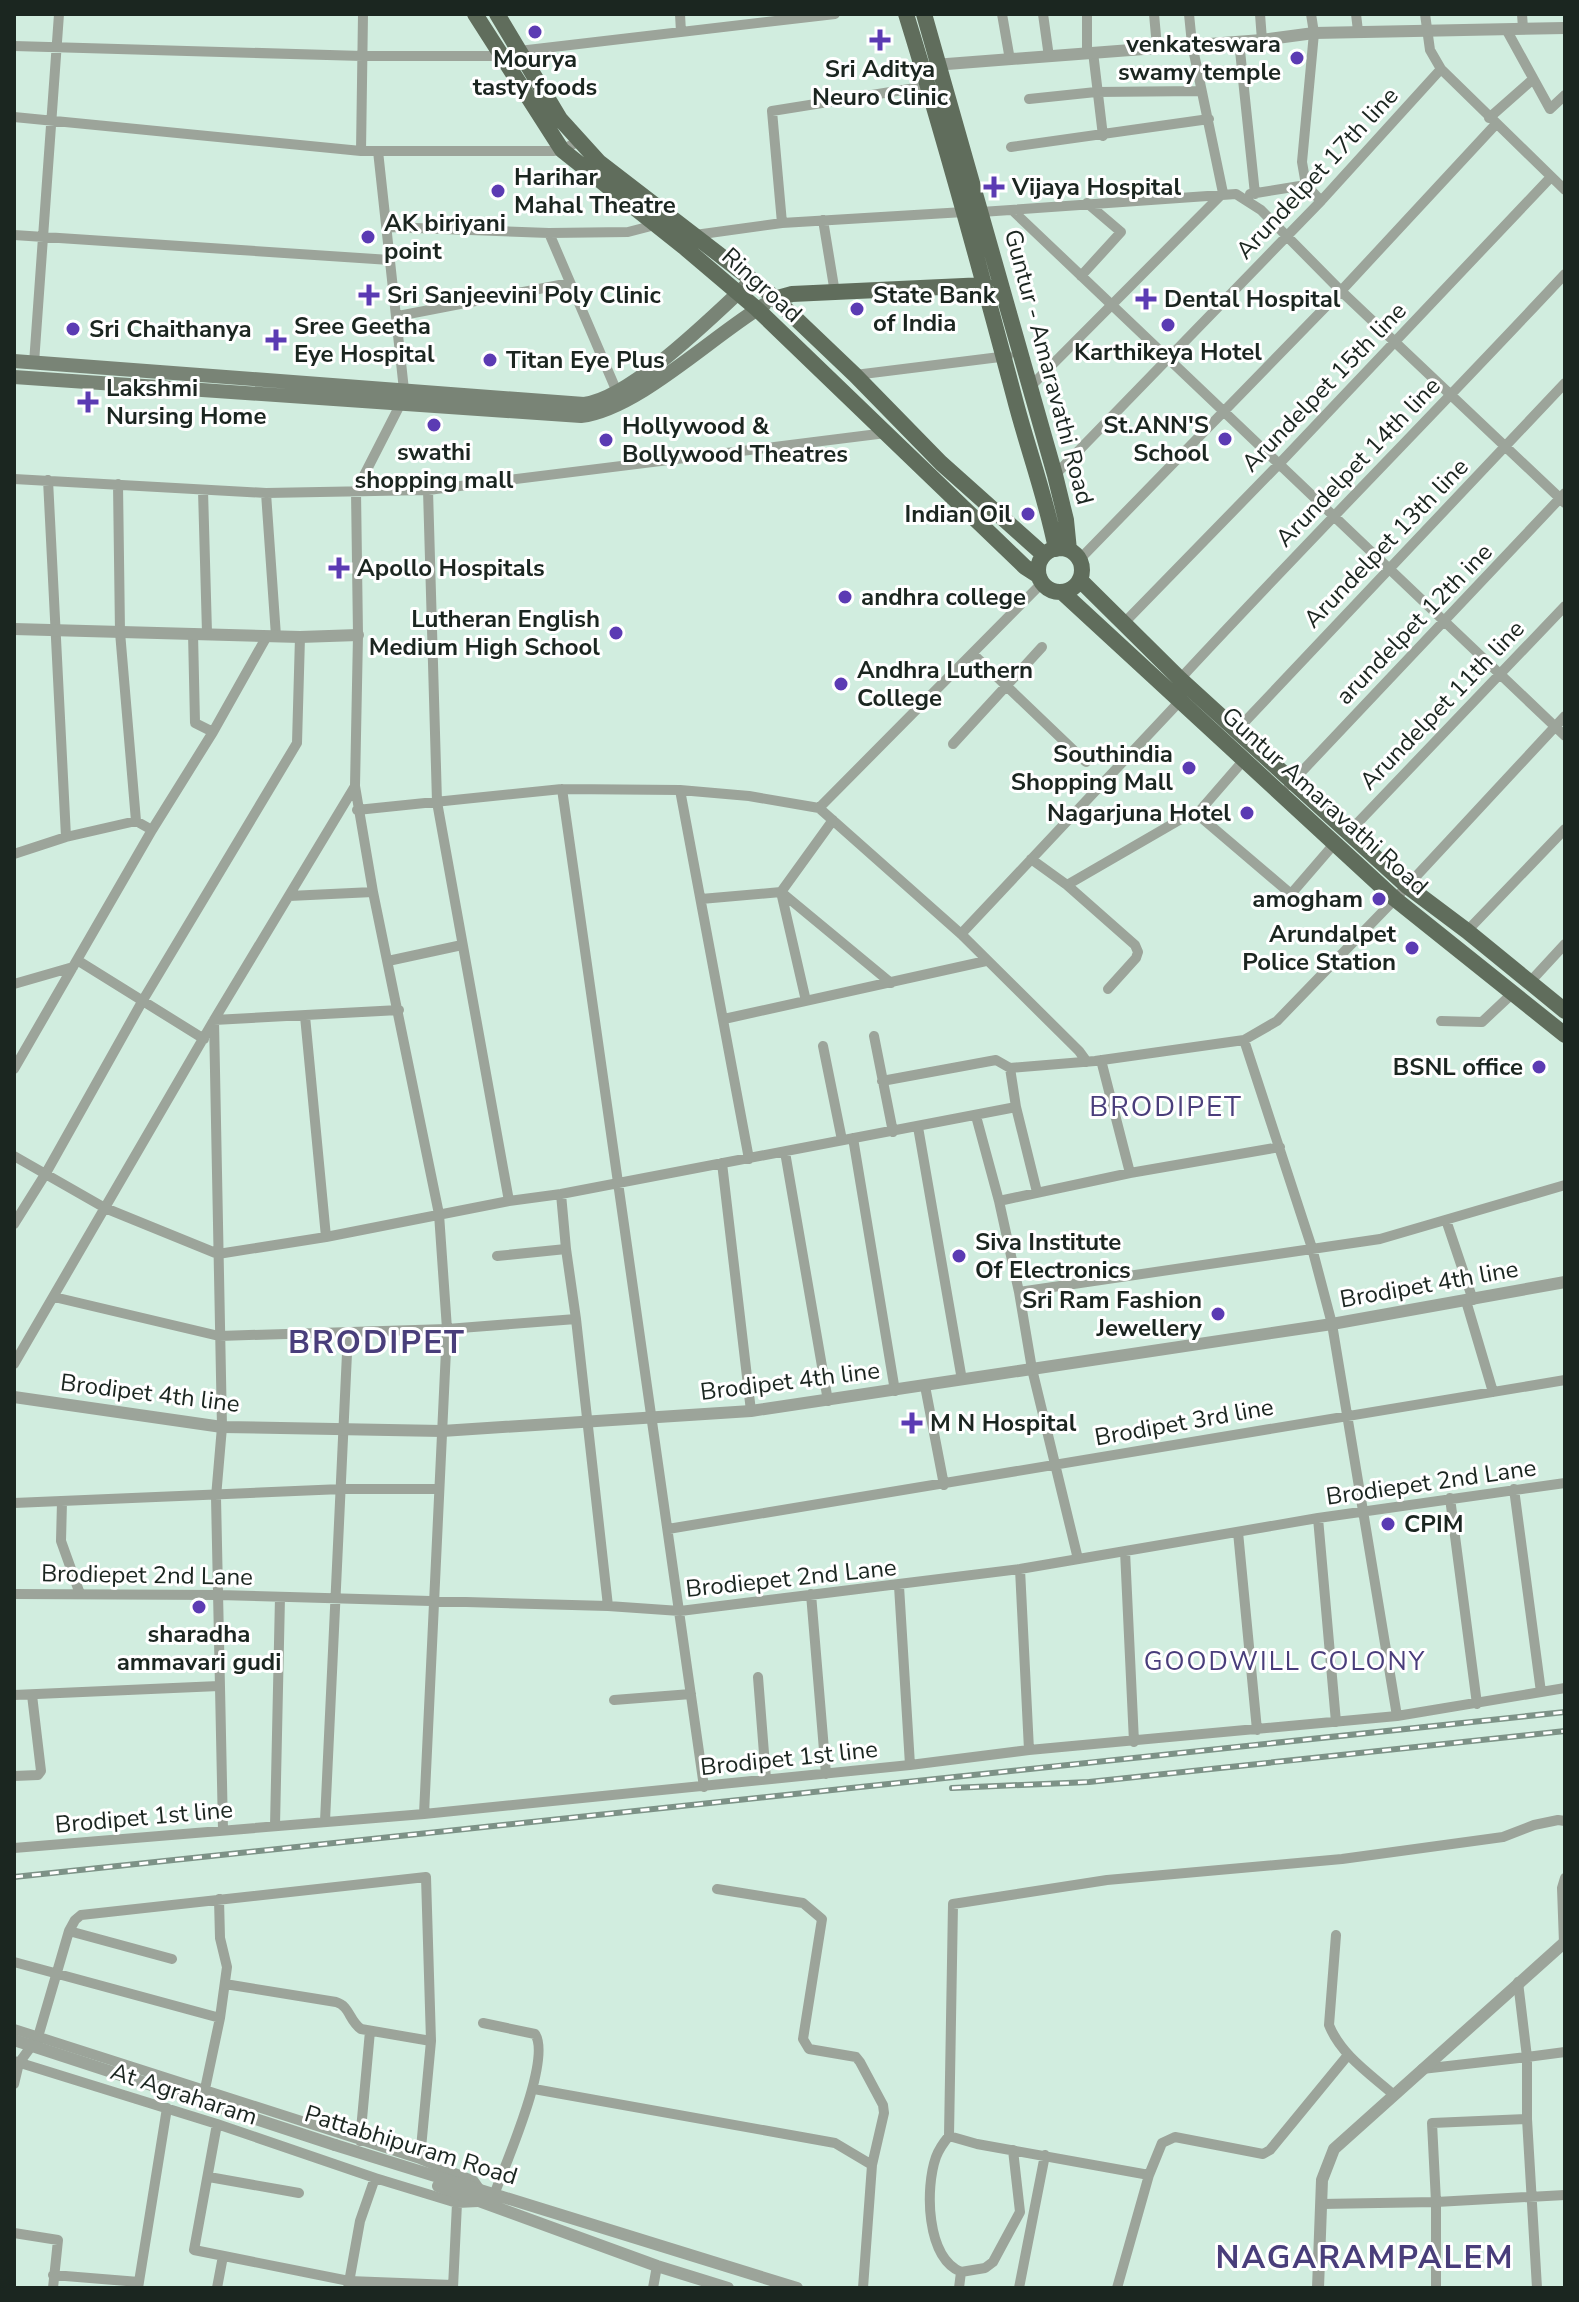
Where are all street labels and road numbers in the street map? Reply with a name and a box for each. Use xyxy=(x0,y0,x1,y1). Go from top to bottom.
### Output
street label: Arundelpet 17th line xyxy=(1229,80,1405,266)
street label: Guntur - Amaravathi Road xyxy=(997,226,1101,508)
street label: Ringroad xyxy=(715,240,809,330)
street label: Arundelpet 15th line xyxy=(1235,295,1413,479)
street label: Arundelpet 14th line xyxy=(1269,370,1447,554)
street label: Arundelpet 13th line xyxy=(1297,451,1475,635)
street label: arundelpet 12th ine xyxy=(1329,536,1499,712)
street label: Arundelpet 11th line xyxy=(1353,613,1531,797)
street label: Guntur Amaravathi Road xyxy=(1215,700,1435,902)
street label: Brodipet 4th line xyxy=(1337,1253,1521,1315)
street label: Brodipet 4th line xyxy=(698,1354,882,1408)
street label: Brodipet 4th line xyxy=(58,1366,242,1420)
street label: Brodipet 3rd line xyxy=(1092,1391,1276,1453)
street label: Brodiepet 2nd Lane xyxy=(1324,1451,1538,1513)
street label: Brodiepet 2nd Lane xyxy=(684,1551,898,1605)
street label: Brodiepet 2nd Lane xyxy=(41,1557,253,1593)
street label: Brodipet 1st line xyxy=(699,1733,879,1783)
street label: Brodipet 1st line xyxy=(54,1793,234,1841)
street label: At Agraharam xyxy=(107,2055,261,2133)
street label: Pattabhipuram Road xyxy=(301,2097,521,2193)

